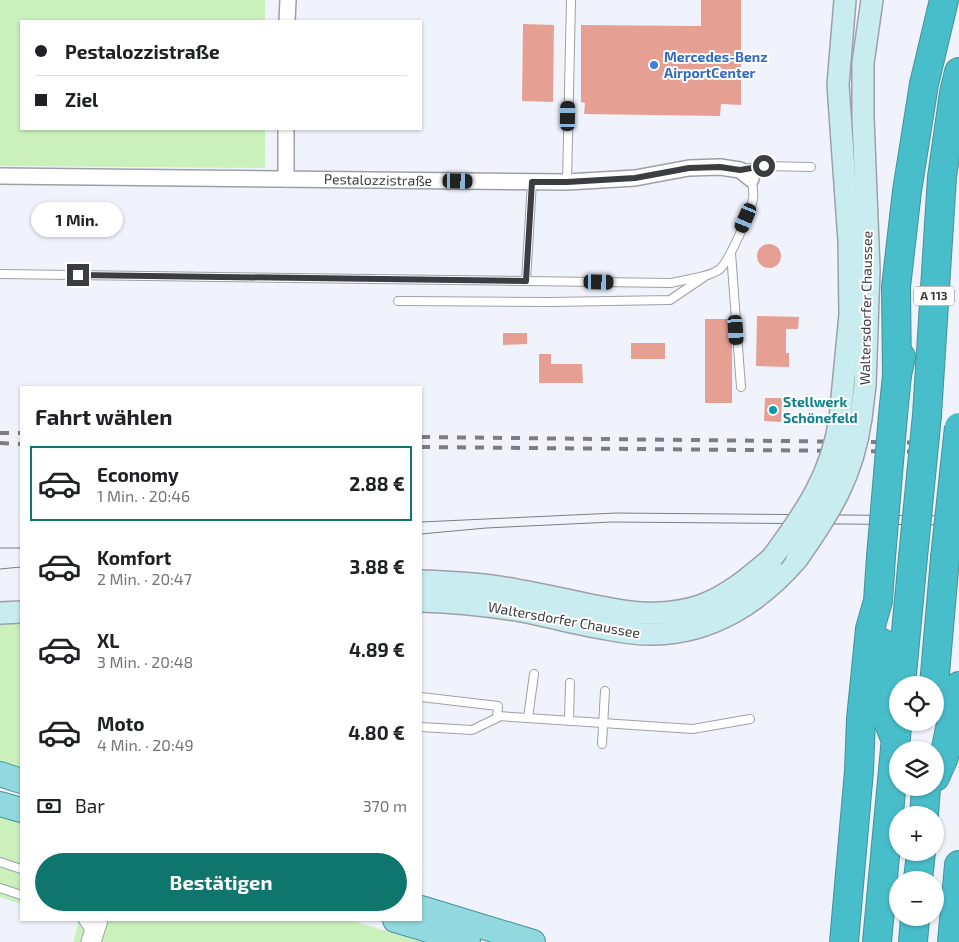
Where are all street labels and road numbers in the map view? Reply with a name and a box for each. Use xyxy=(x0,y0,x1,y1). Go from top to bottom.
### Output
street label: Pestalozzistraße xyxy=(324,170,432,189)
street label: Waltersdorfer Chaussee xyxy=(856,231,875,385)
road number: A 113 xyxy=(914,286,954,306)
street label: Waltersdorfer Chaussee xyxy=(487,598,642,641)

